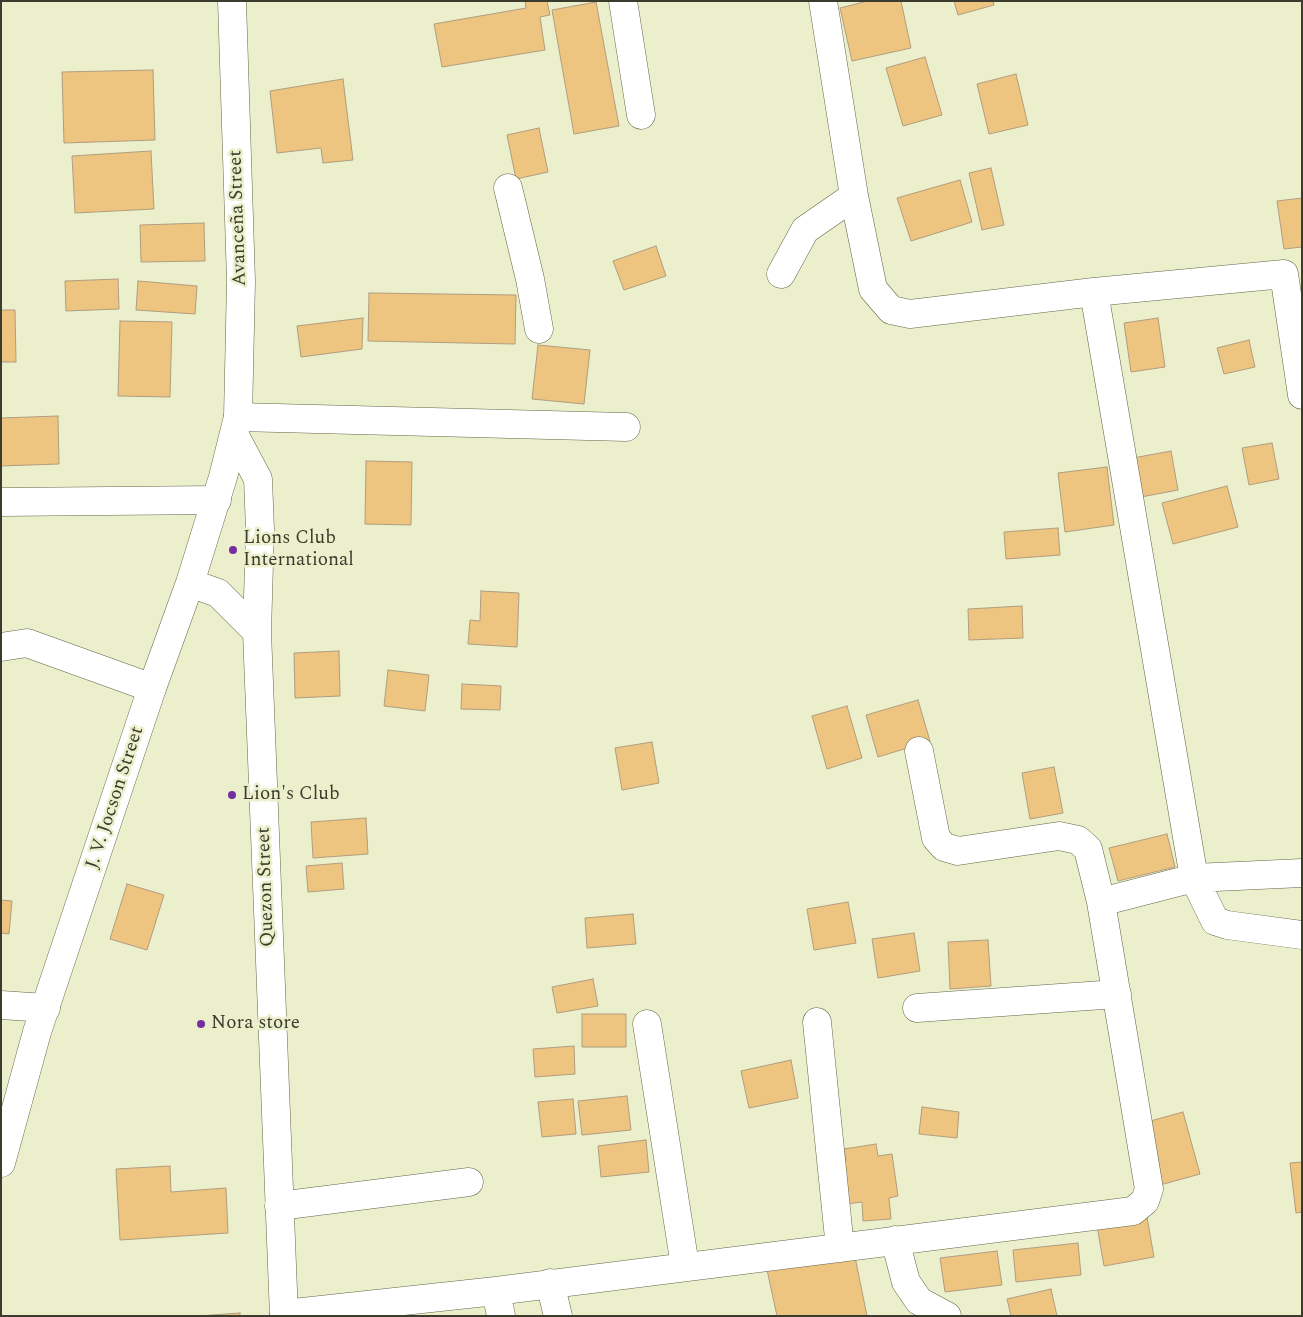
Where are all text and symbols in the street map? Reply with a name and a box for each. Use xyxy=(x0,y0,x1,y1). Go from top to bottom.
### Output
street label: Avanceña Street xyxy=(225,150,253,286)
place label: Lions Club International xyxy=(243,528,354,572)
marker: Lions Club International xyxy=(227,544,239,556)
street label: J. V. Jocson Street xyxy=(82,724,150,872)
place label: Lion's Club xyxy=(242,784,340,806)
marker: Lion's Club xyxy=(226,789,238,801)
street label: Quezon Street xyxy=(254,827,280,947)
place label: Nora store xyxy=(211,1013,300,1035)
marker: Nora store xyxy=(195,1018,207,1030)

